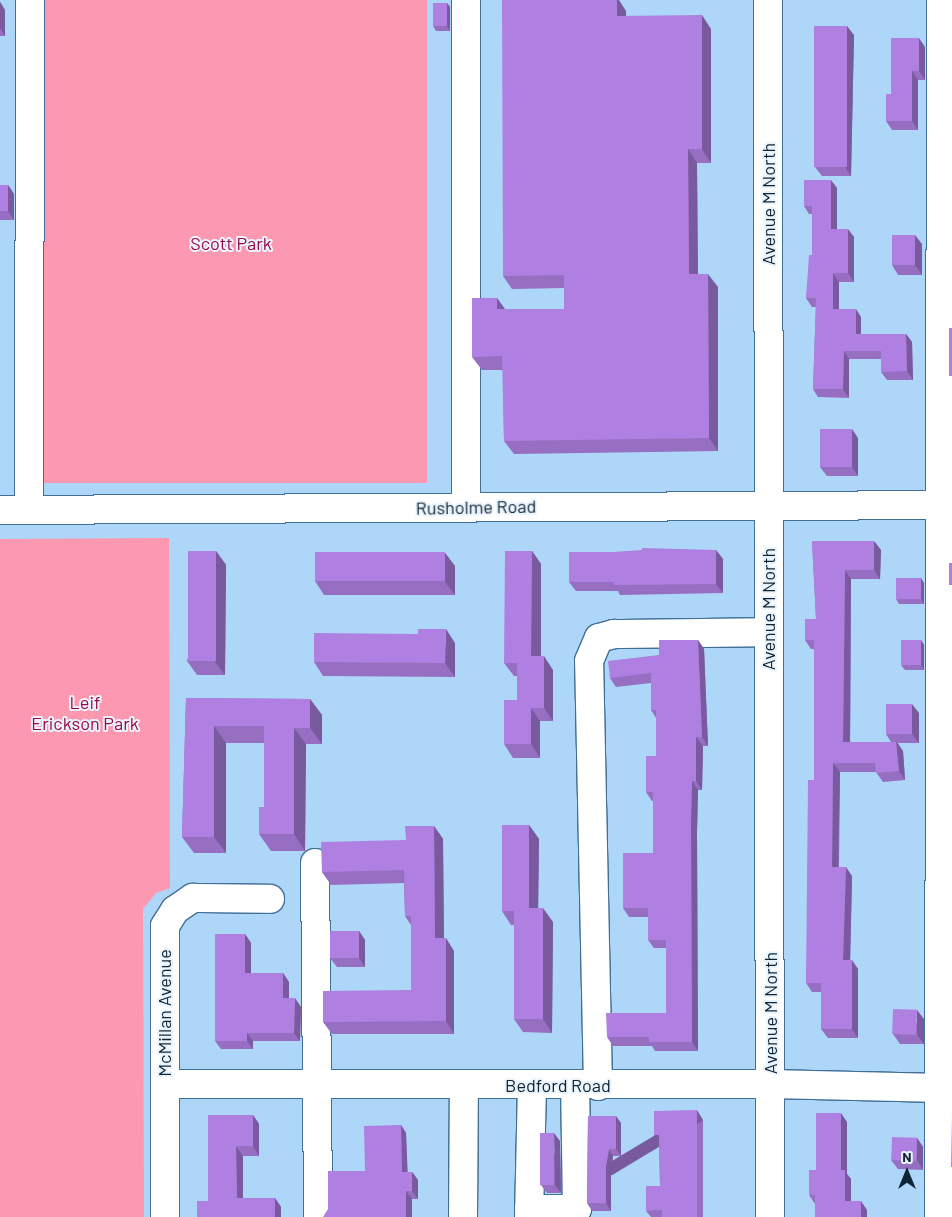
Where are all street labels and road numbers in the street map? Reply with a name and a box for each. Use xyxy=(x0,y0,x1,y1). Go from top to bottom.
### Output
street label: Avenue M North xyxy=(757,143,779,265)
street label: Rusholme Road xyxy=(416,495,536,519)
street label: Avenue M North xyxy=(757,548,779,670)
street label: McMillan Avenue xyxy=(153,949,175,1077)
street label: Avenue M North xyxy=(759,952,781,1074)
street label: Bedford Road xyxy=(505,1074,611,1096)

